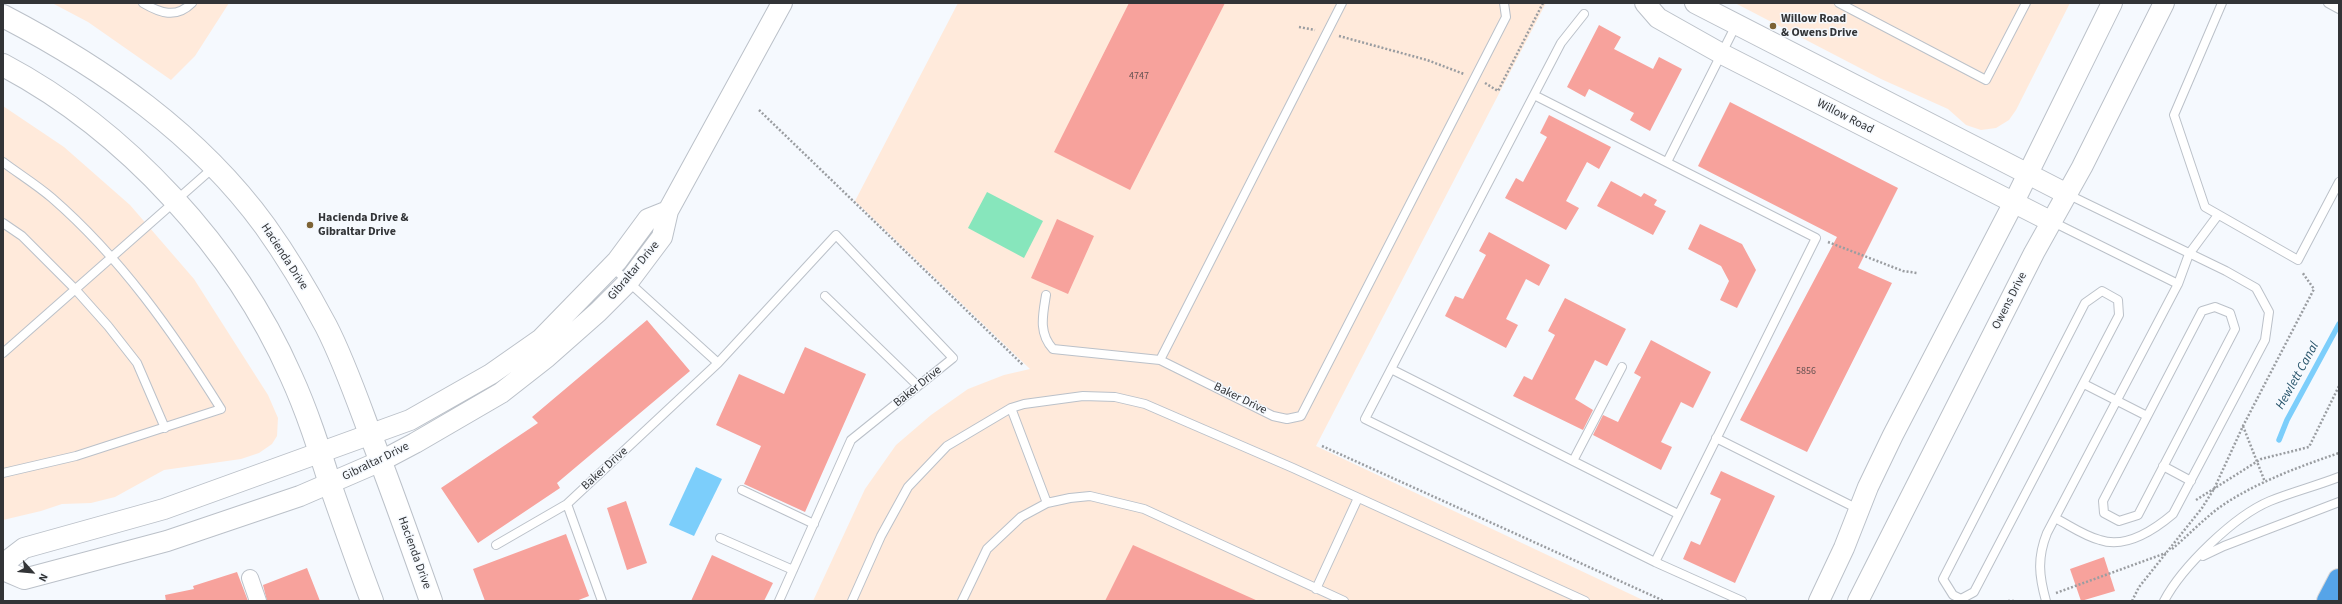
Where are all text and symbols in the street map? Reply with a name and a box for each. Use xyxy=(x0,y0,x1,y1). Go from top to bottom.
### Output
place label: Willow Road & Owens Drive xyxy=(1781,12,1858,40)
marker: Willow Road & Owens Drive xyxy=(1768,21,1778,31)
house number: 4747 xyxy=(1129,71,1149,83)
street label: Willow Road xyxy=(1814,97,1876,137)
place label: Hacienda Drive & Gibraltar Drive xyxy=(318,211,409,239)
marker: Hacienda Drive & Gibraltar Drive xyxy=(305,220,315,230)
street label: Hacienda Drive xyxy=(257,221,311,293)
street label: Gibraltar Drive xyxy=(605,239,663,303)
street label: Owens Drive xyxy=(1989,270,2031,332)
water label: Hewlett Canal xyxy=(2273,340,2323,412)
street label: Baker Drive xyxy=(891,363,945,411)
house number: 5856 xyxy=(1796,366,1816,378)
street label: Baker Drive xyxy=(1211,380,1269,418)
street label: Gibraltar Drive xyxy=(340,440,412,484)
street label: Baker Drive xyxy=(579,444,631,494)
street label: Hacienda Drive xyxy=(394,515,434,591)
north arrow xyxy=(12,552,52,592)
text: N xyxy=(35,571,51,584)

